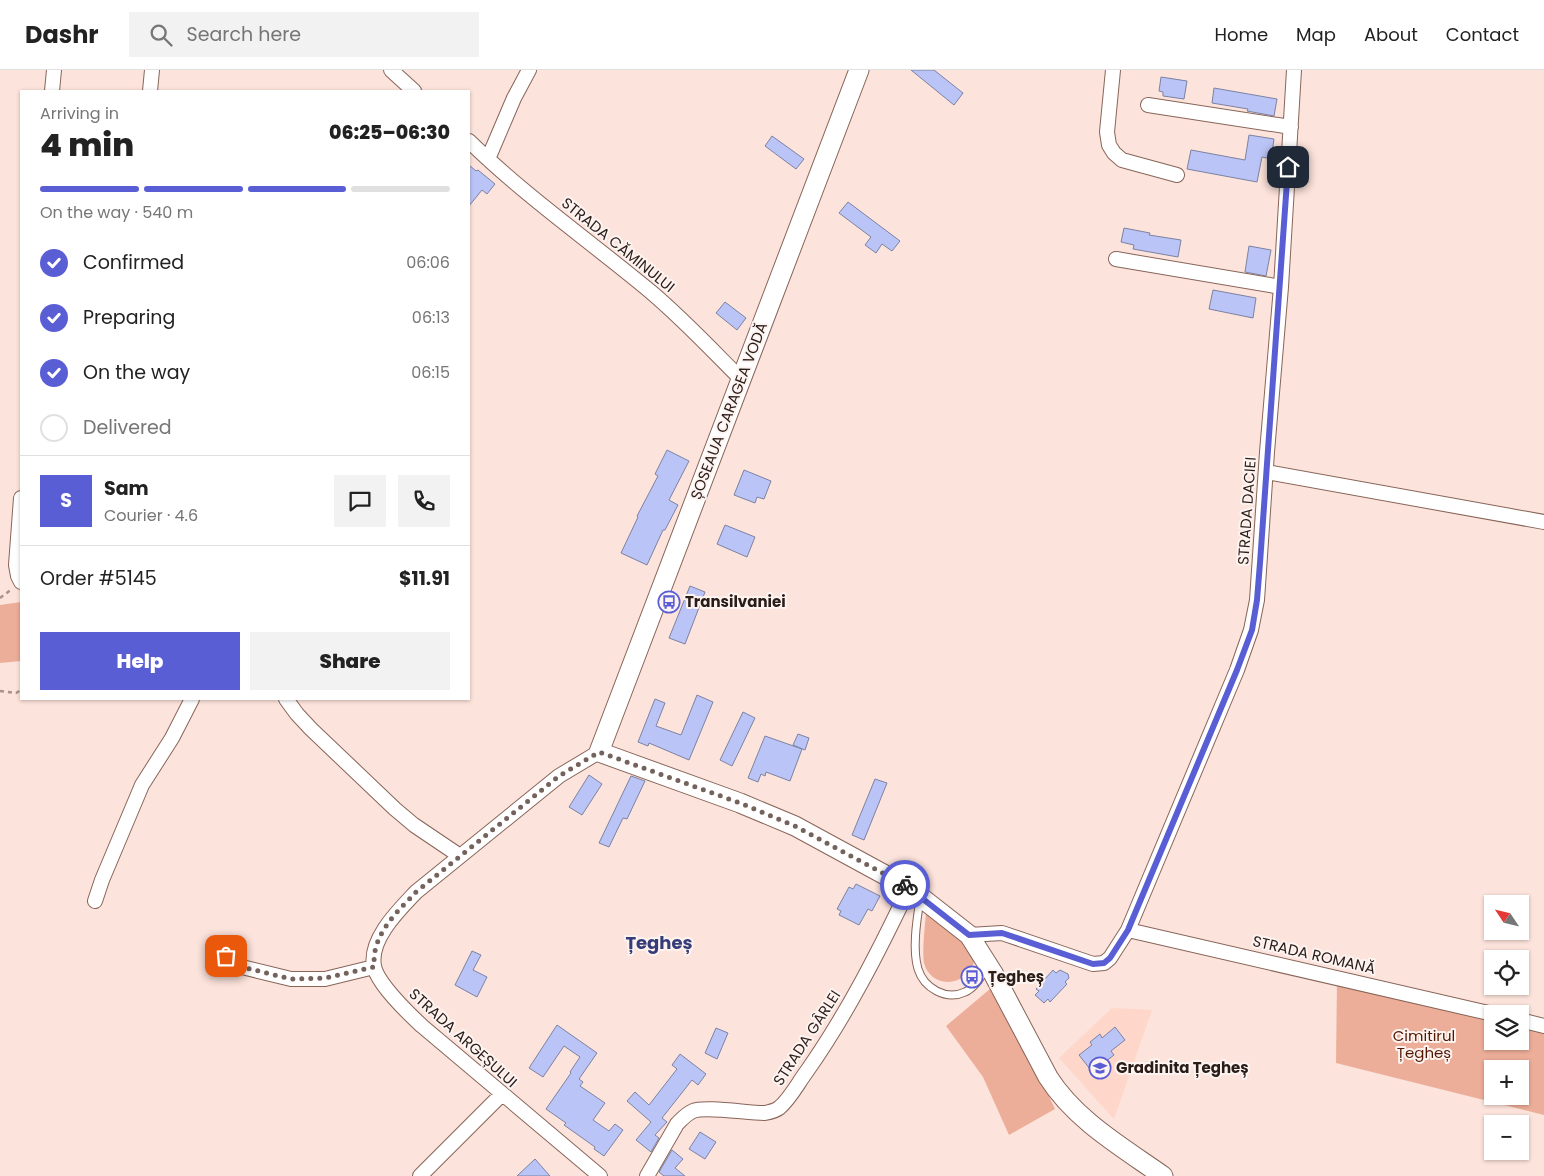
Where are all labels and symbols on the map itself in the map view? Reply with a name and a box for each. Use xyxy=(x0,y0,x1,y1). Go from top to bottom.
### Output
pin xyxy=(1267,146,1309,188)
street label: STRADA CĂMINULUI xyxy=(557,192,679,297)
street label: ȘOSEAUA CARAGEA VODĂ xyxy=(685,319,772,503)
street label: STRADA DACIEI xyxy=(1232,456,1261,566)
bus stop icon: Transilvaniei xyxy=(657,590,681,614)
place label: Transilvaniei xyxy=(685,591,786,612)
courier xyxy=(880,860,930,910)
north arrow xyxy=(1484,895,1529,940)
district label: Țegheș xyxy=(625,930,693,955)
street label: STRADA ROMANĂ xyxy=(1251,930,1378,979)
pin xyxy=(205,935,247,977)
bus stop icon: Țegheș xyxy=(960,965,984,989)
place label: Țegheș xyxy=(988,966,1044,988)
street label: STRADA ARGEȘULUI xyxy=(405,983,522,1092)
street label: STRADA GÂRLEI xyxy=(768,986,845,1089)
park label: Cimitirul Țegheș xyxy=(1393,1025,1455,1063)
school or university icon: Gradinita Țegheș xyxy=(1088,1056,1112,1080)
place label: Gradinita Țegheș xyxy=(1116,1057,1249,1079)

